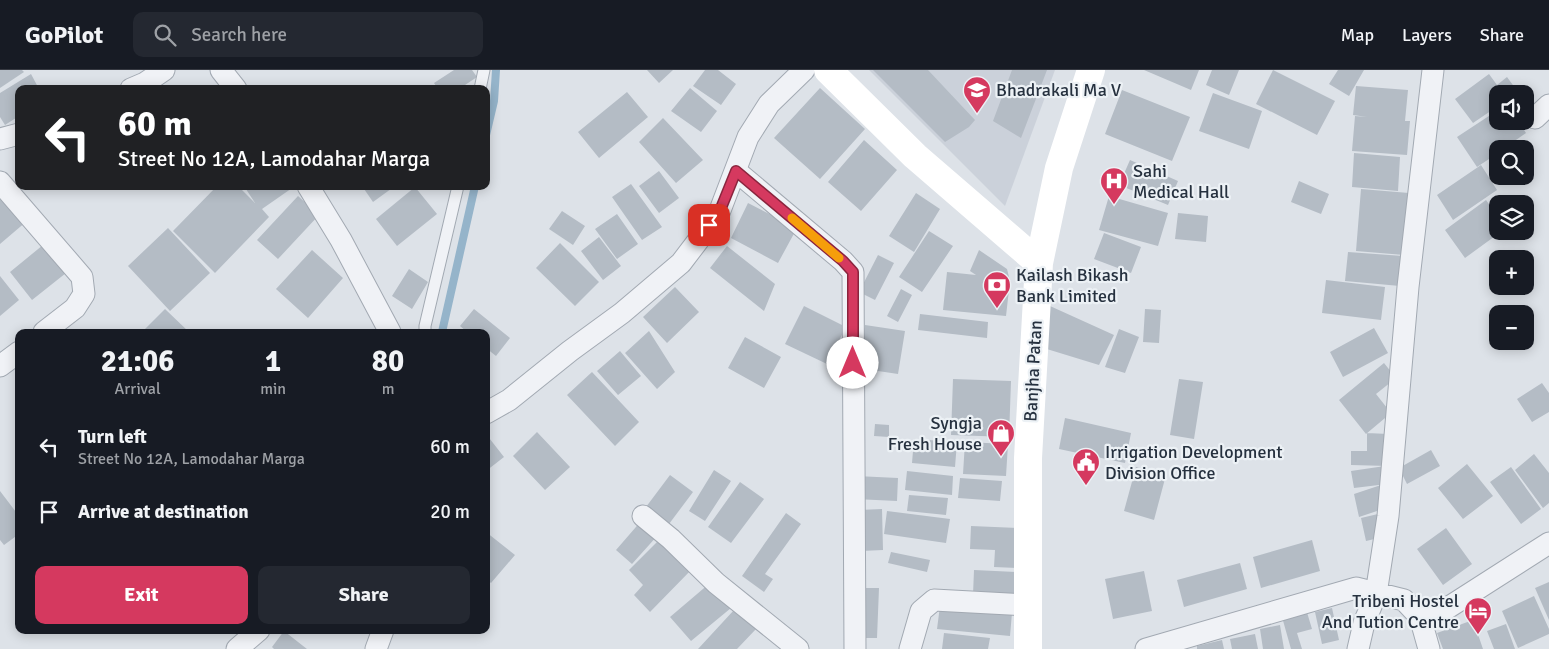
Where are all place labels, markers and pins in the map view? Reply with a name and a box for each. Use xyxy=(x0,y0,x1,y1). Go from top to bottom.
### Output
school or university icon: Bhadrakali Ma V xyxy=(962,75,992,114)
place label: Bhadrakali Ma V xyxy=(996,79,1122,101)
place label: Sahi Medical Hall xyxy=(1133,160,1229,203)
hospital icon: Sahi Medical Hall xyxy=(1099,166,1129,205)
pin xyxy=(688,204,730,246)
place label: Kailash Bikash Bank Limited xyxy=(1016,264,1128,307)
bank icon: Kailash Bikash Bank Limited xyxy=(982,270,1012,309)
place label: Syngja Fresh House xyxy=(888,412,982,455)
shop icon: Syngja Fresh House xyxy=(986,418,1016,457)
place label: Irrigation Development Division Office xyxy=(1105,441,1283,484)
public building icon: Irrigation Development Division Office xyxy=(1071,447,1101,486)
place label: Tribeni Hostel And Tution Centre xyxy=(1322,590,1459,633)
hotel icon: Tribeni Hostel And Tution Centre xyxy=(1463,596,1493,635)

